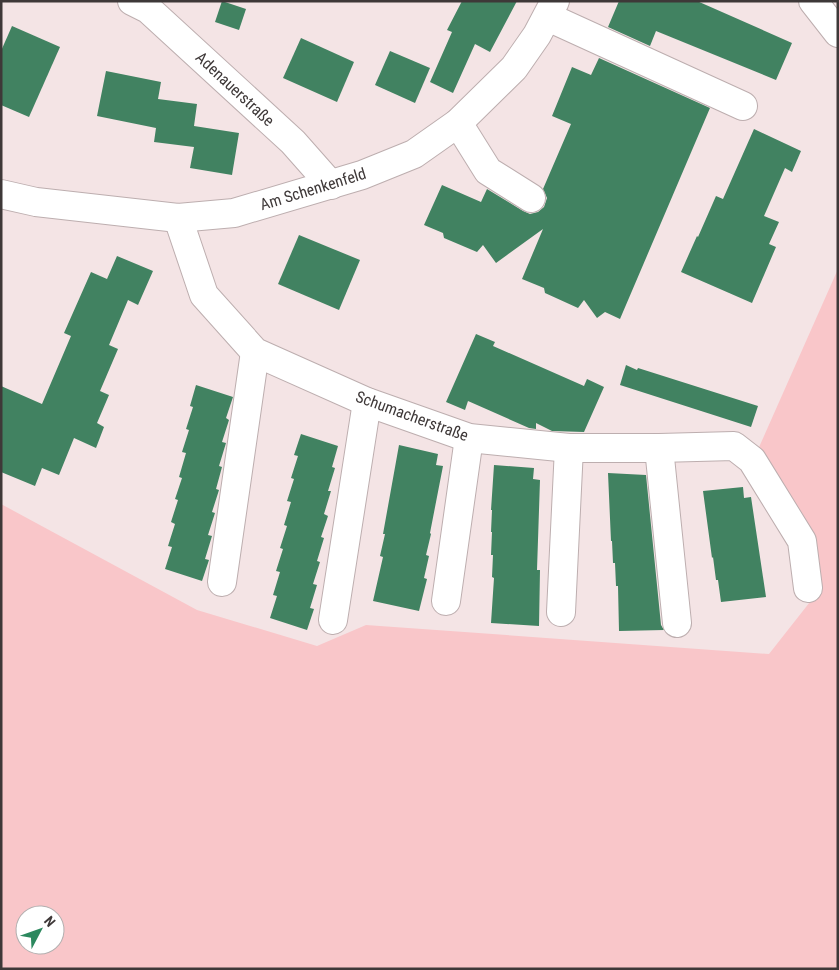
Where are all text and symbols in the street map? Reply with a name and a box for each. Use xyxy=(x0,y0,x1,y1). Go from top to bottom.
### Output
street label: Adenauerstraße xyxy=(192,48,278,130)
street label: Am Schenkenfeld xyxy=(258,164,368,214)
street label: Schumacherstraße xyxy=(353,387,471,445)
north arrow xyxy=(15,905,65,955)
text: N xyxy=(41,913,59,930)

